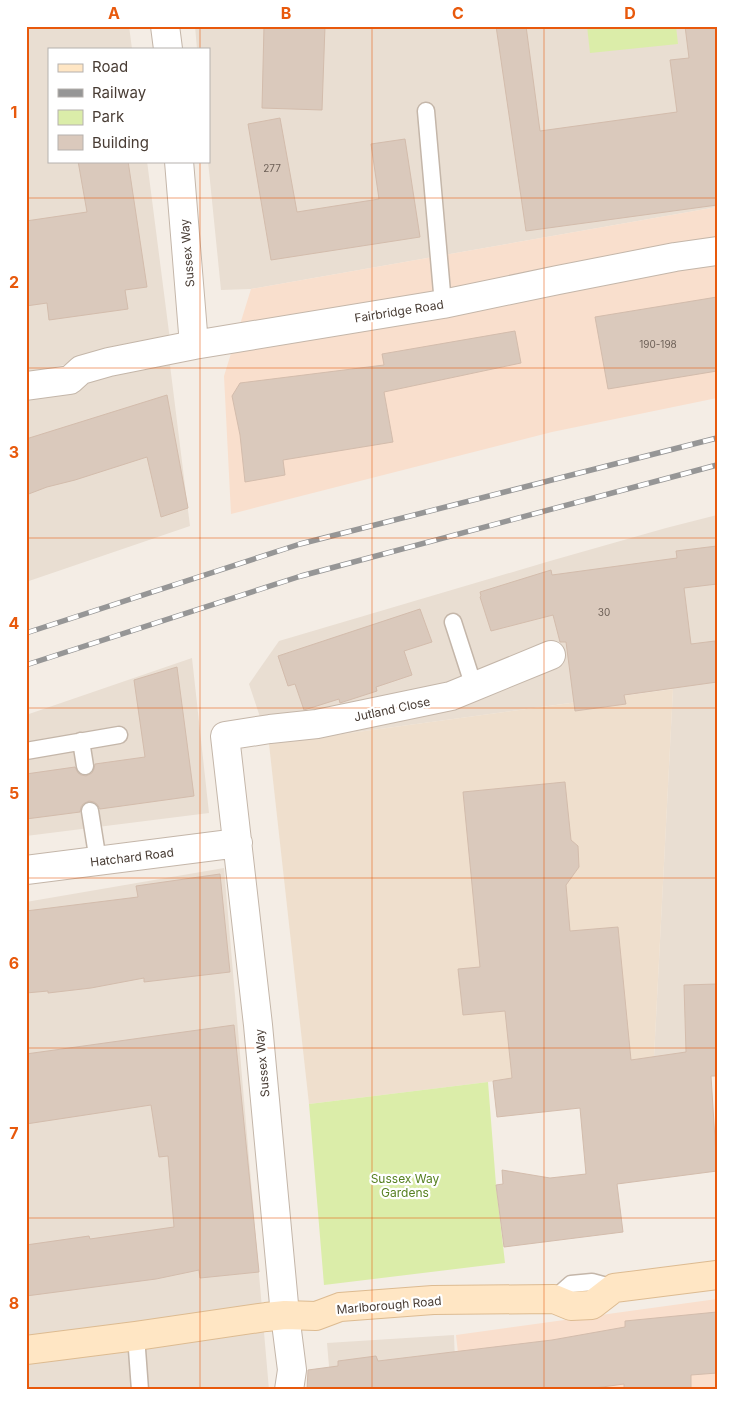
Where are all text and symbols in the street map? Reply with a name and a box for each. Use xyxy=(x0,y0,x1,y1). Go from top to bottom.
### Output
text: A xyxy=(108,3,120,23)
text: B xyxy=(281,3,291,23)
text: C xyxy=(452,3,464,23)
text: D xyxy=(624,3,636,23)
legend xyxy=(48,48,210,162)
text: Road xyxy=(92,57,128,76)
text: Railway xyxy=(92,83,147,102)
text: 1 xyxy=(11,102,17,122)
text: Park xyxy=(92,107,125,126)
text: Building xyxy=(92,133,149,152)
house number: 277 xyxy=(263,162,281,174)
street label: Sussex Way xyxy=(177,218,197,288)
text: 2 xyxy=(9,272,19,292)
street label: Fairbridge Road xyxy=(353,297,445,325)
house number: 190-198 xyxy=(639,338,677,350)
text: 3 xyxy=(9,442,19,462)
house number: 30 xyxy=(598,606,610,618)
text: 4 xyxy=(9,613,20,633)
street label: Jutland Close xyxy=(353,694,431,724)
text: 5 xyxy=(9,783,19,803)
street label: Hatchard Road xyxy=(89,844,175,870)
text: 6 xyxy=(9,953,19,973)
street label: Sussex Way xyxy=(252,1028,272,1098)
text: 7 xyxy=(9,1123,19,1143)
park label: Sussex Way Gardens xyxy=(371,1171,440,1200)
text: 8 xyxy=(9,1293,19,1313)
street label: Marlborough Road xyxy=(336,1293,442,1317)

